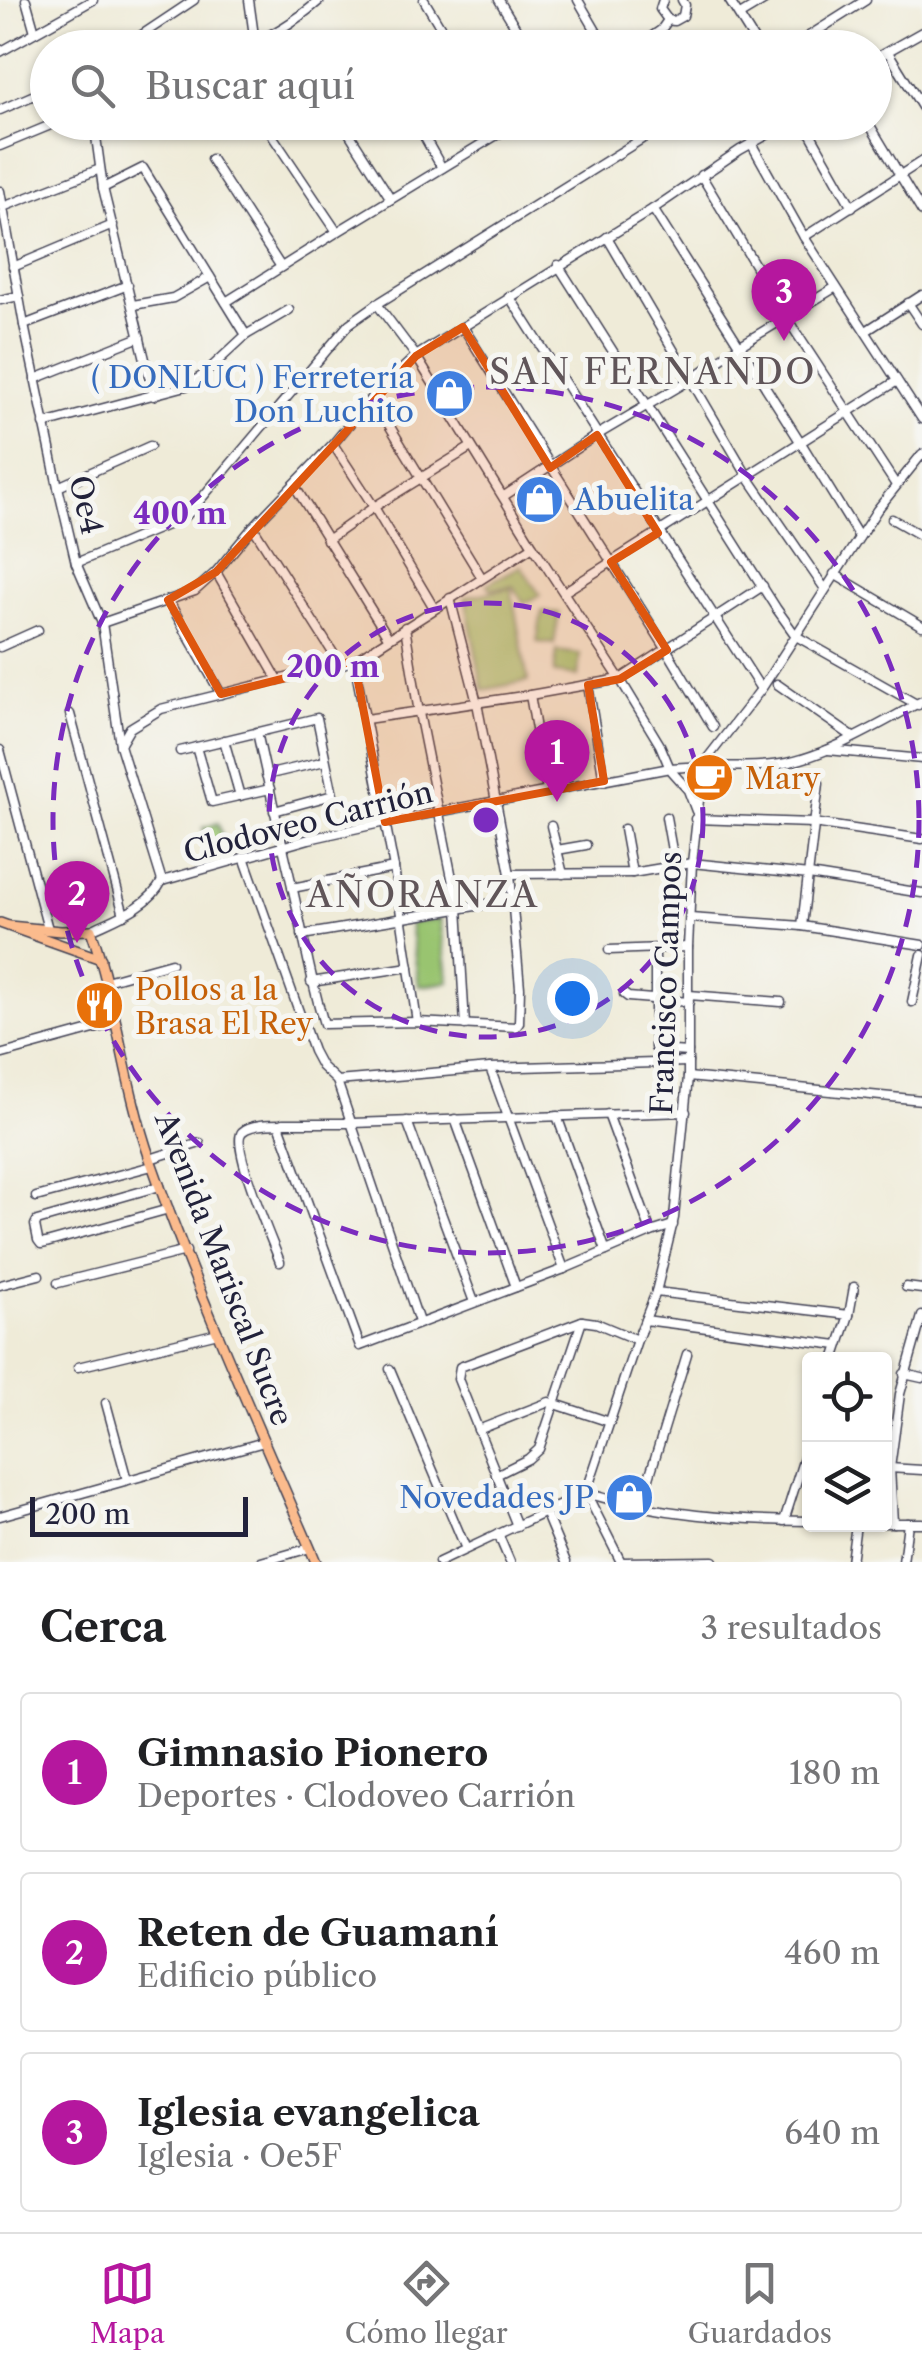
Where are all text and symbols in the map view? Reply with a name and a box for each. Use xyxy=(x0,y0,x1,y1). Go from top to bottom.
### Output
search box xyxy=(30,30,892,140)
icon: search xyxy=(65,58,120,113)
text: Buscar aquí xyxy=(145,62,355,109)
pin: 3 xyxy=(752,258,816,341)
district label: SAN FERNANDO xyxy=(489,350,817,393)
place label: ( DONLUC ) Ferretería Don Luchito xyxy=(91,359,414,430)
shop icon: ( DONLUC ) Ferretería Don Luchito xyxy=(423,368,475,420)
street label: Oe4 xyxy=(61,472,111,538)
shop icon: Abuelita xyxy=(513,473,565,525)
place label: Abuelita xyxy=(573,481,694,518)
text: 400 m xyxy=(133,495,227,532)
text: 200 m xyxy=(286,648,380,685)
pin: 1 xyxy=(524,720,590,802)
cafe icon: Mary xyxy=(684,752,736,804)
place label: Mary xyxy=(745,760,821,797)
street label: Clodoveo Carrión xyxy=(180,773,437,871)
centre of rings xyxy=(468,802,504,838)
street label: Francisco Campos xyxy=(643,851,689,1115)
pin: 2 xyxy=(44,860,110,943)
district label: AÑORANZA xyxy=(305,873,540,916)
place label: Pollos a la Brasa El Rey xyxy=(135,971,313,1042)
your location xyxy=(547,973,598,1024)
restaurant icon: Pollos a la Brasa El Rey xyxy=(74,980,126,1032)
street label: Avenida Mariscal Sucre xyxy=(147,1106,301,1431)
map controls xyxy=(802,1352,892,1532)
button: locate xyxy=(802,1352,892,1442)
button: layers xyxy=(802,1442,892,1532)
shop icon: Novedades JP xyxy=(603,1471,655,1523)
place label: Novedades JP xyxy=(399,1479,594,1516)
scale bar xyxy=(30,1492,248,1536)
text: 200 m xyxy=(45,1497,130,1531)
text: Cerca xyxy=(40,1601,166,1653)
text: 3 resultados xyxy=(700,1608,882,1647)
text: Gimnasio Pionero xyxy=(137,1729,488,1776)
text: 1 xyxy=(67,1753,82,1792)
text: 180 m xyxy=(789,1753,880,1792)
text: Deportes · Clodoveo Carrión xyxy=(137,1776,575,1815)
text: Reten de Guamaní xyxy=(137,1909,499,1956)
text: 2 xyxy=(65,1933,84,1972)
text: 460 m xyxy=(784,1933,880,1972)
text: Edificio público xyxy=(137,1956,377,1995)
text: Iglesia evangelica xyxy=(137,2089,480,2136)
text: 3 xyxy=(65,2113,84,2152)
text: 640 m xyxy=(784,2113,880,2152)
text: Iglesia · Oe5F xyxy=(137,2136,342,2175)
tab: Mapa xyxy=(90,2256,165,2350)
tab: Cómo llegar xyxy=(345,2256,508,2350)
tab: Guardados xyxy=(688,2256,832,2350)

